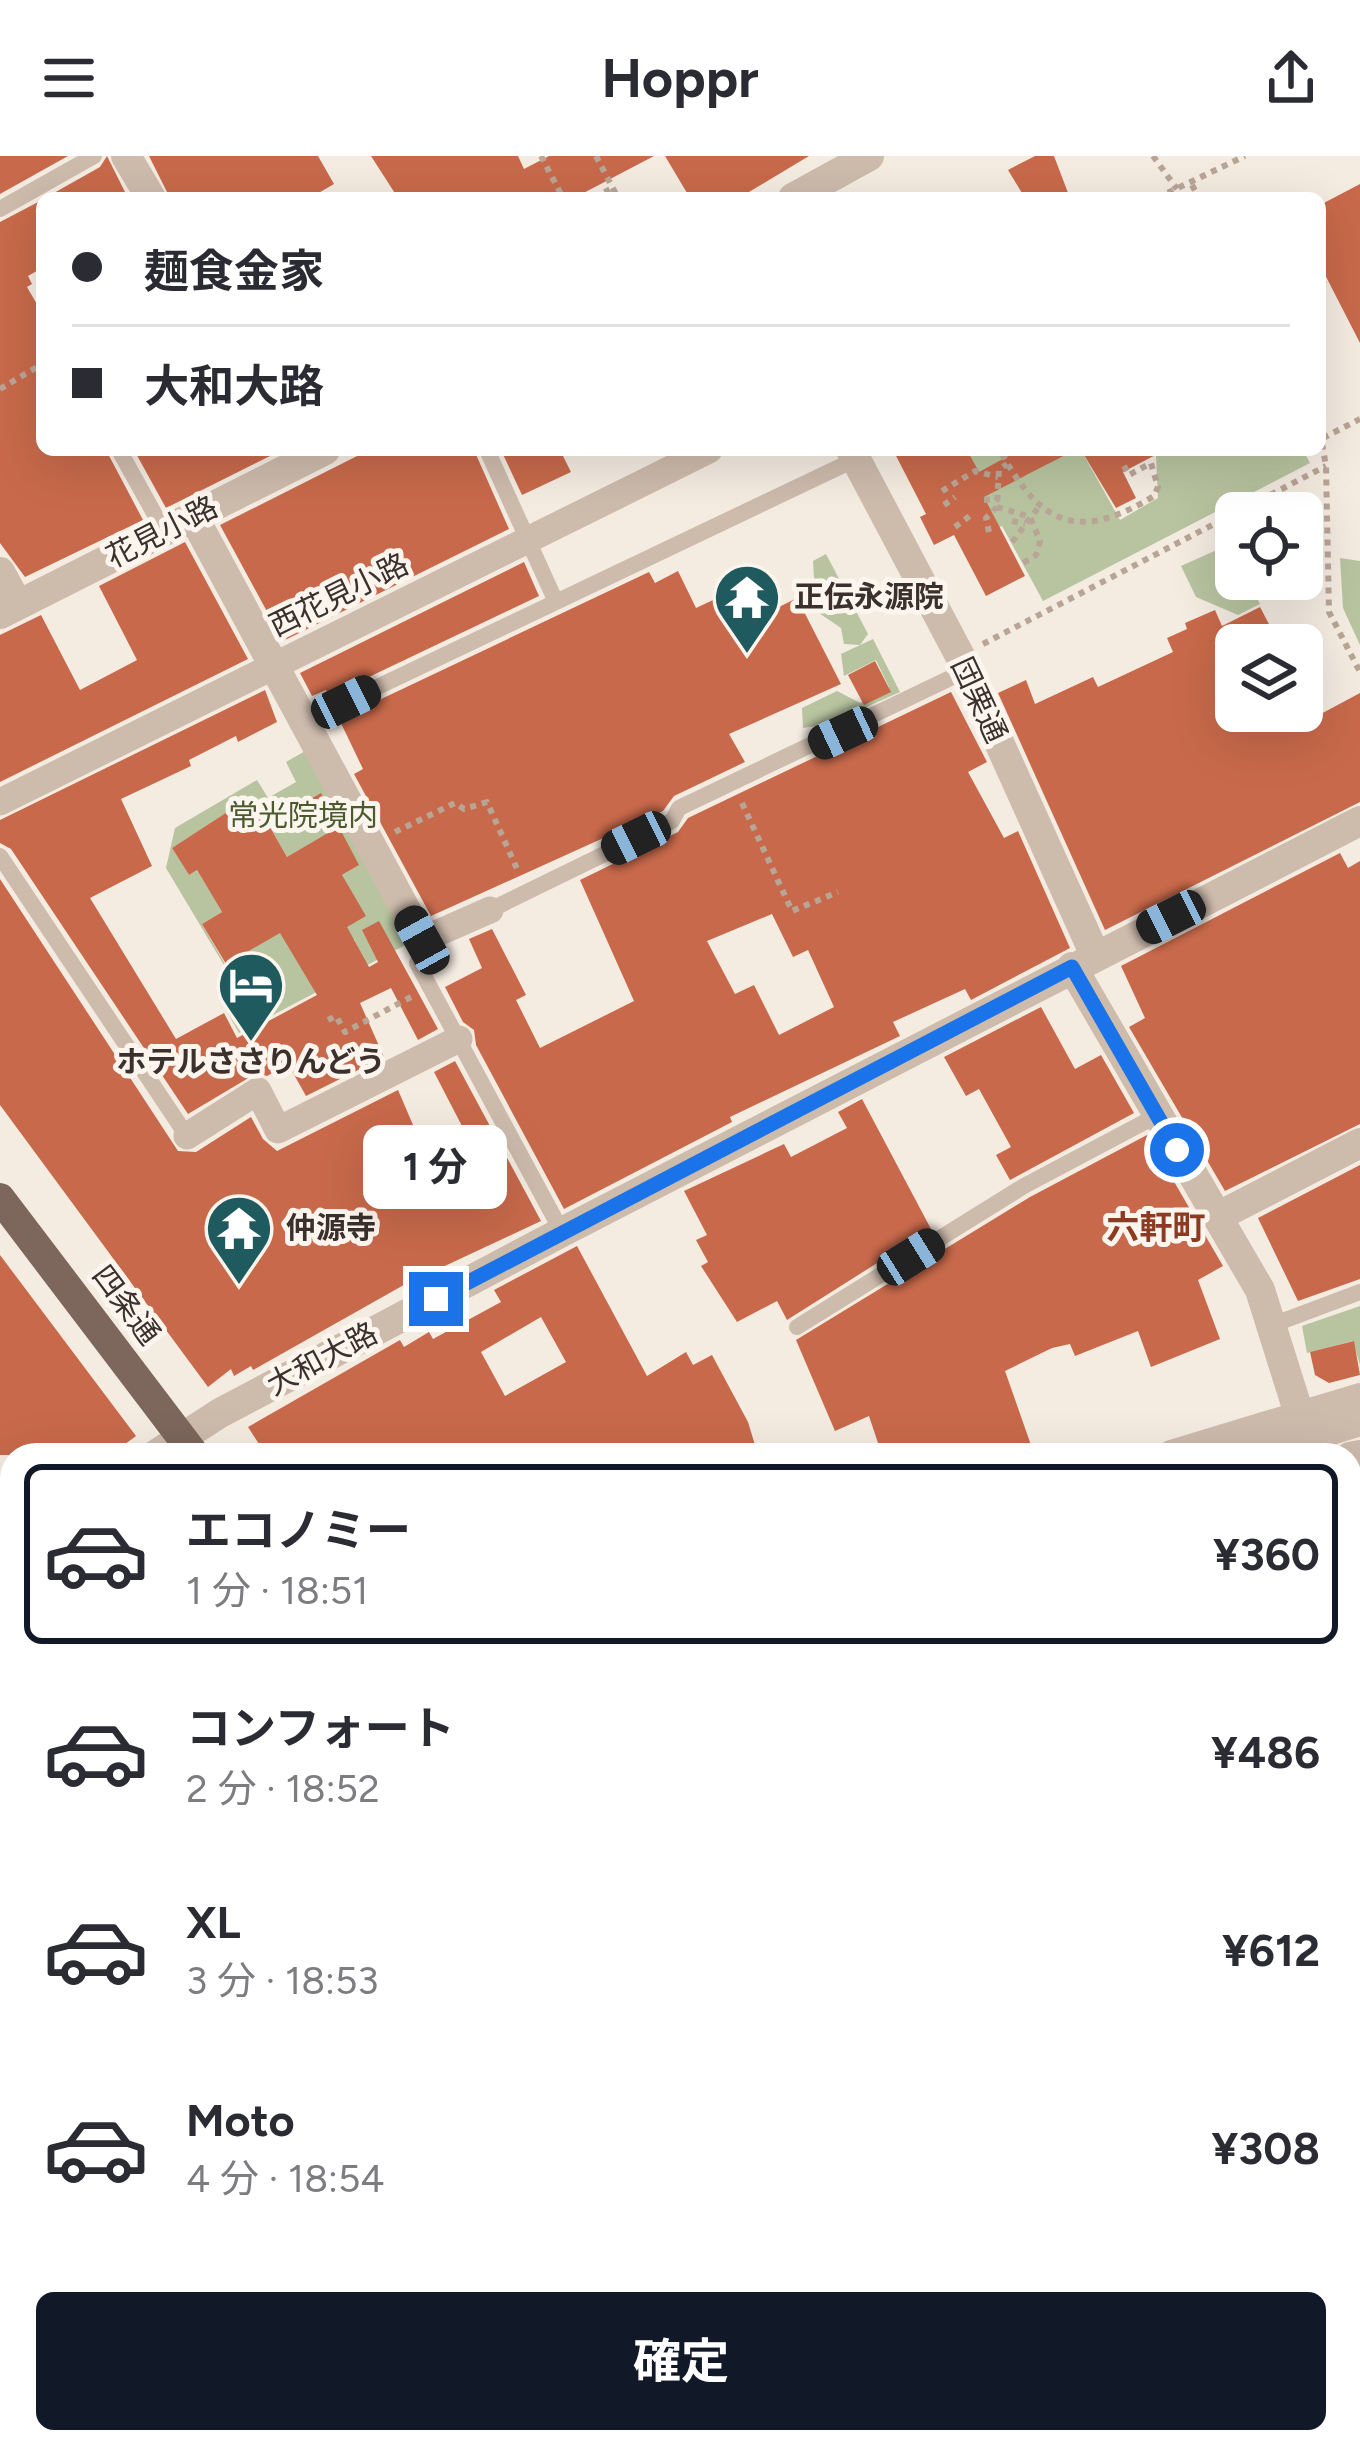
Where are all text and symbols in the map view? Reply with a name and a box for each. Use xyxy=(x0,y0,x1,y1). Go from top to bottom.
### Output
icon: menu xyxy=(36,45,102,111)
icon: share xyxy=(1258,45,1324,111)
text: Hoppr xyxy=(601,46,759,111)
text: 麺食金家 xyxy=(144,244,324,298)
text: 大和大路 xyxy=(144,359,324,413)
street label: 花見小路 xyxy=(100,488,224,575)
map controls xyxy=(1215,492,1323,732)
button: locate xyxy=(1215,492,1323,600)
street label: 西花見小路 xyxy=(263,545,414,644)
temple icon: 正伝永源院 xyxy=(712,562,782,656)
place label: 正伝永源院 xyxy=(794,578,944,615)
button: layers xyxy=(1215,624,1323,732)
street label: 団栗通 xyxy=(944,651,1015,748)
car xyxy=(306,670,386,734)
car xyxy=(803,701,883,765)
park label: 常光院境内 xyxy=(228,797,378,834)
car xyxy=(596,806,676,870)
car xyxy=(1131,885,1211,949)
car xyxy=(389,900,455,980)
hotel icon: ホテルささりんどう xyxy=(216,950,286,1044)
place label: ホテルささりんどう xyxy=(116,1043,386,1080)
route start xyxy=(1150,1123,1204,1177)
callout: 1 分 xyxy=(364,1125,508,1209)
text: 1 分 xyxy=(403,1143,467,1190)
temple icon: 仲源寺 xyxy=(204,1193,274,1287)
district label: 六軒町 xyxy=(1107,1208,1206,1247)
place label: 仲源寺 xyxy=(286,1209,376,1246)
car xyxy=(871,1223,951,1291)
street label: 四条通 xyxy=(85,1258,168,1352)
route end xyxy=(409,1272,463,1326)
street label: 大和大路 xyxy=(260,1314,383,1403)
icon: car xyxy=(42,1500,150,1608)
text: エコノミー xyxy=(186,1503,411,1557)
text: ¥360 xyxy=(1213,1527,1320,1581)
text: 1 分 · 18:51 xyxy=(186,1567,368,1614)
icon: car xyxy=(42,1698,150,1806)
text: コンフォート xyxy=(186,1701,455,1755)
text: ¥486 xyxy=(1211,1725,1320,1779)
text: 2 分 · 18:52 xyxy=(186,1765,380,1812)
text: XL xyxy=(186,1895,241,1949)
icon: car xyxy=(42,1896,150,2004)
text: ¥612 xyxy=(1222,1923,1320,1977)
text: 3 分 · 18:53 xyxy=(186,1957,379,2004)
text: Moto xyxy=(186,2093,295,2147)
icon: car xyxy=(42,2094,150,2202)
text: ¥308 xyxy=(1211,2121,1320,2175)
text: 4 分 · 18:54 xyxy=(186,2155,385,2202)
button: 確定 xyxy=(36,2292,1326,2430)

